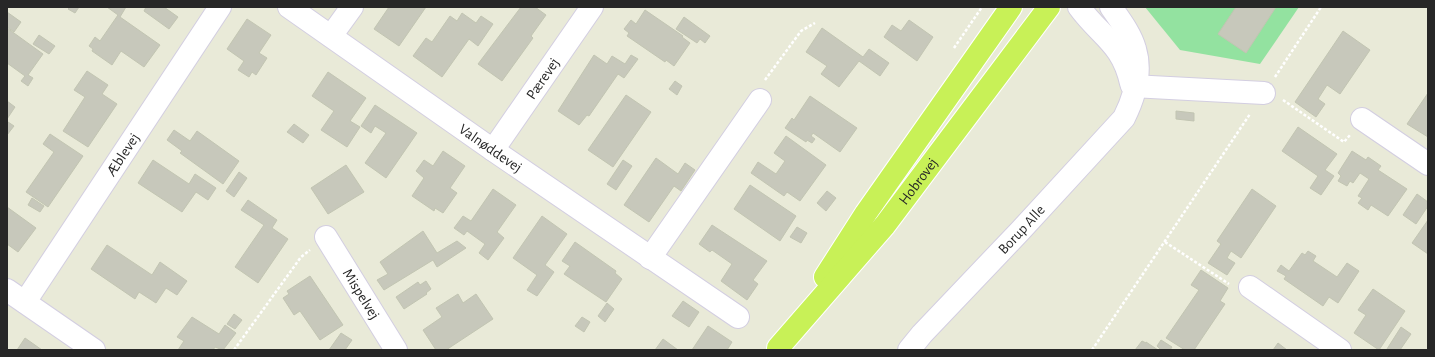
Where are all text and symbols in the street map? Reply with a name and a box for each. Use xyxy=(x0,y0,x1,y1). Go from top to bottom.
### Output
street label: Pærevej xyxy=(523,55,562,102)
street label: Valnøddevej xyxy=(456,121,525,175)
street label: Æblevej xyxy=(103,130,142,179)
street label: Hobrovej xyxy=(896,155,940,207)
street label: Borup Alle xyxy=(995,202,1048,257)
street label: Mispelvej xyxy=(340,266,382,322)

